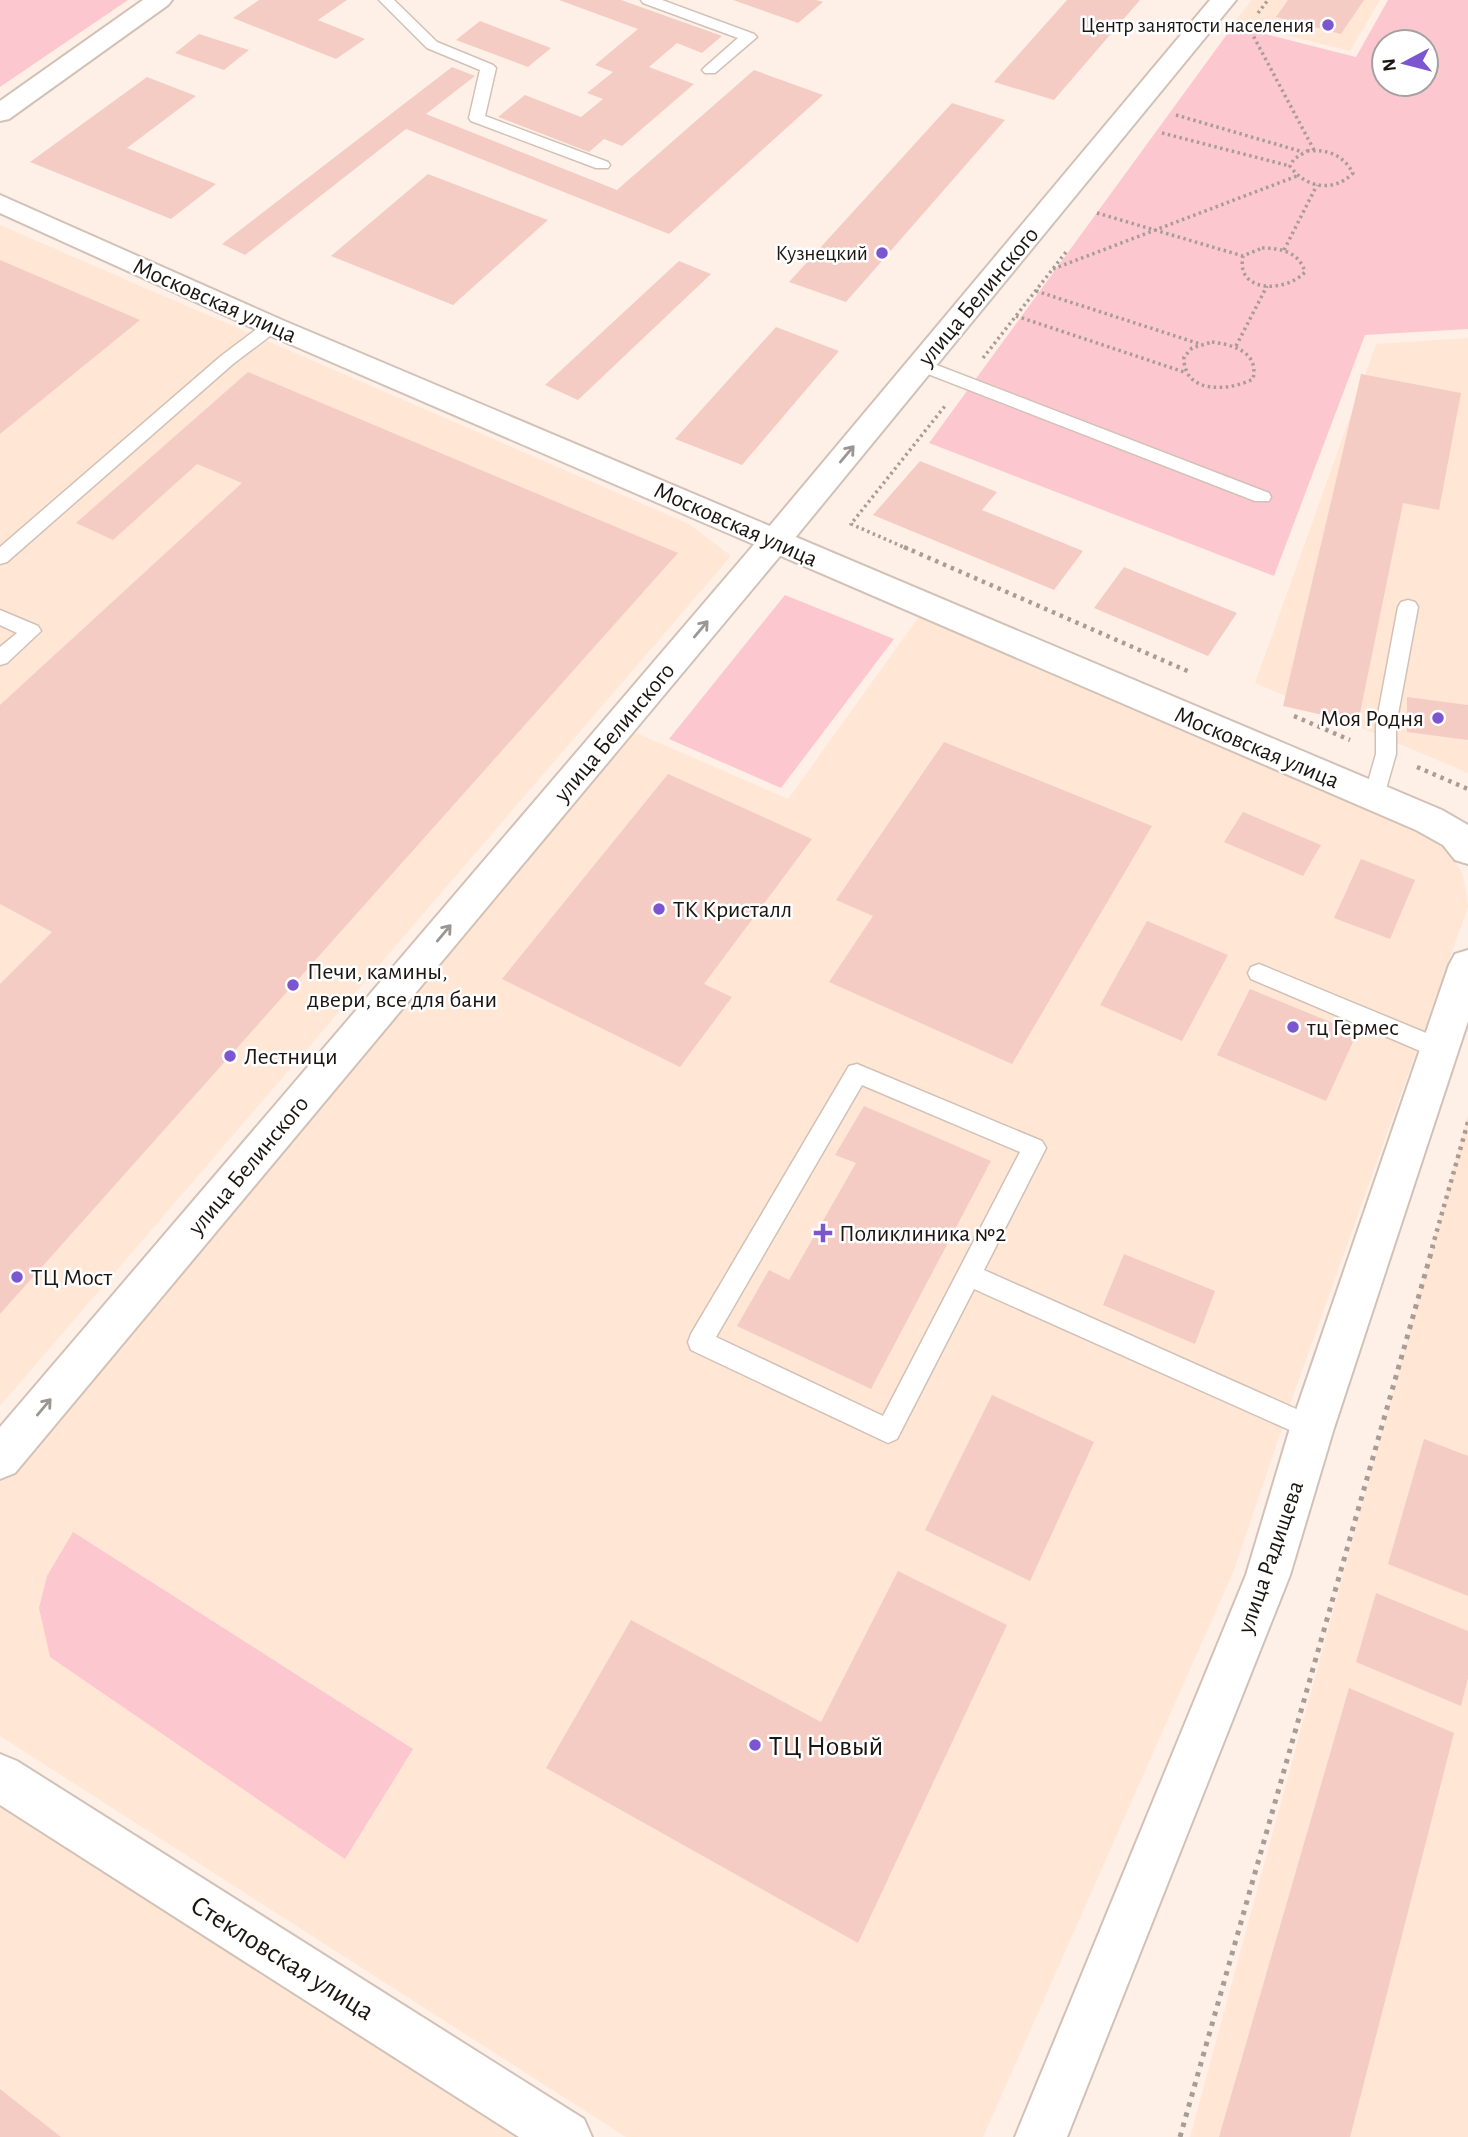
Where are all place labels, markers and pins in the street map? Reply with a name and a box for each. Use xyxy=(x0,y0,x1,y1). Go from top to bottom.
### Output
place label: Центр занятости населения xyxy=(1081,15,1314,36)
marker: Центр занятости населения xyxy=(1320,17,1336,33)
place label: Кузнецкий xyxy=(776,243,868,264)
marker: Кузнецкий xyxy=(874,245,890,261)
place label: Моя Родня xyxy=(1320,707,1424,731)
marker: Моя Родня xyxy=(1430,710,1446,726)
place label: ТК Кристалл xyxy=(673,898,792,922)
marker: ТК Кристалл xyxy=(651,901,667,917)
place label: Печи, камины, двери, все для бани xyxy=(307,960,497,1012)
marker: Печи, камины, двери, все для бани xyxy=(285,977,301,993)
place label: тц Гермес xyxy=(1306,1016,1399,1040)
marker: тц Гермес xyxy=(1285,1019,1301,1035)
place label: Лестници xyxy=(244,1045,338,1069)
marker: Лестници xyxy=(222,1048,238,1064)
place label: Поликлиника №2 xyxy=(839,1222,1006,1246)
marker: Поликлиника №2 xyxy=(813,1223,833,1243)
place label: ТЦ Мост xyxy=(31,1266,113,1290)
marker: ТЦ Мост xyxy=(9,1269,25,1285)
place label: ТЦ Новый xyxy=(769,1733,883,1761)
marker: ТЦ Новый xyxy=(747,1737,763,1753)

